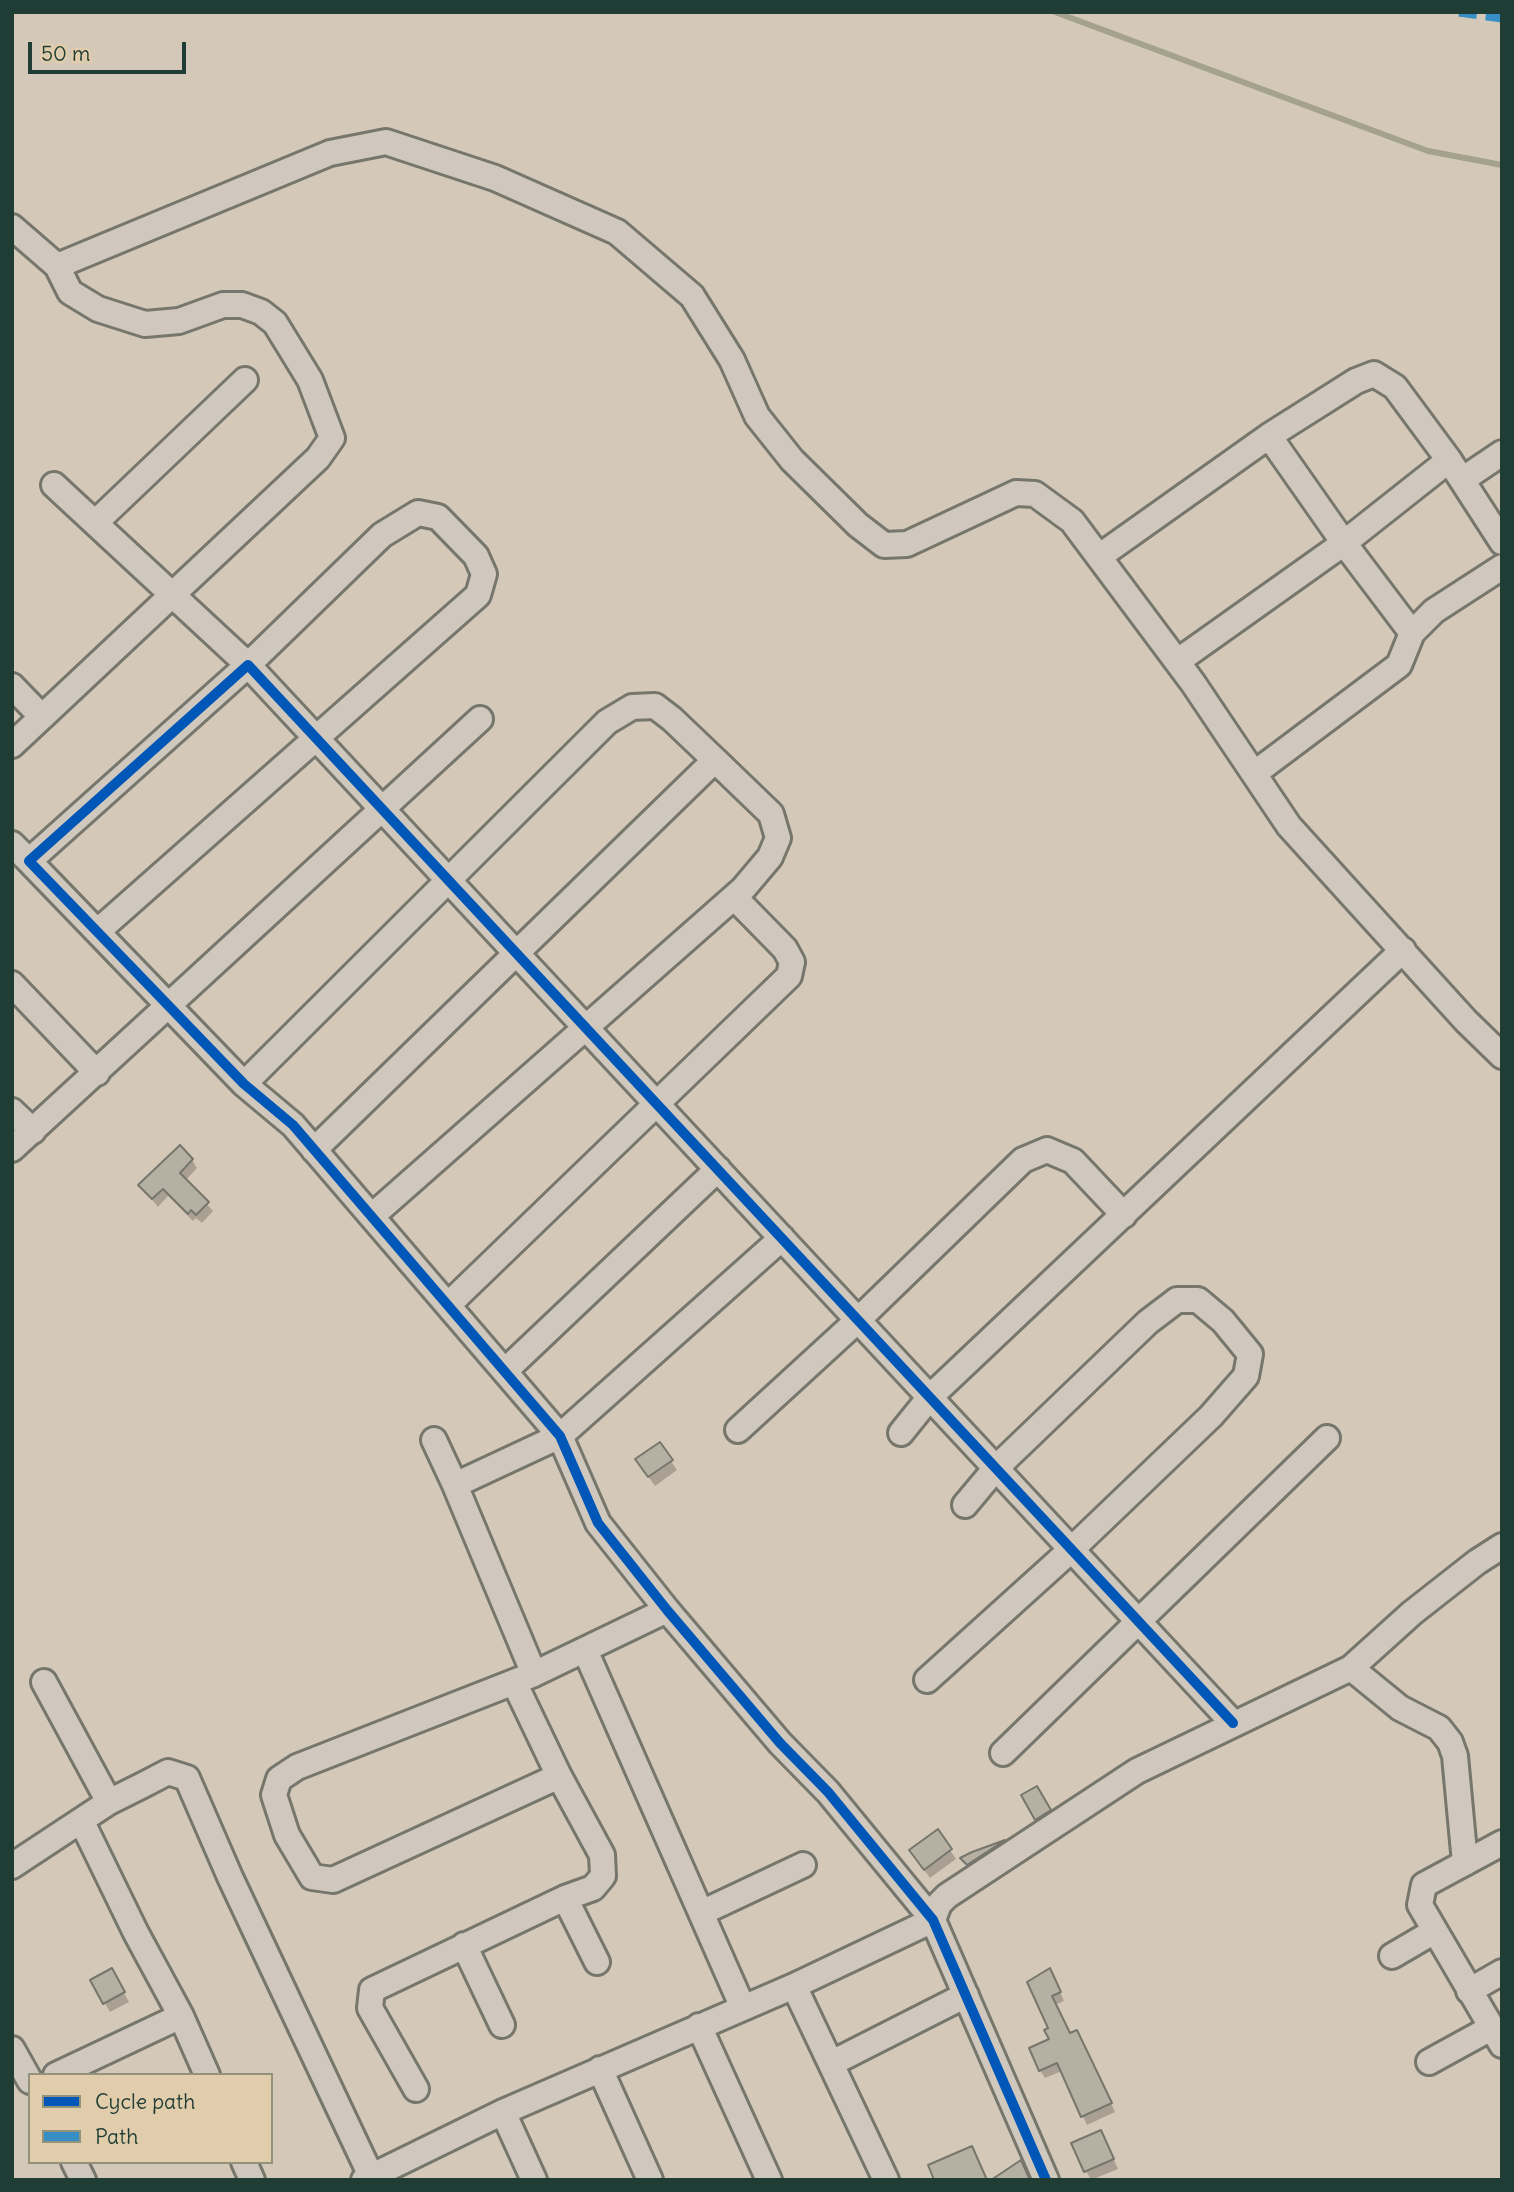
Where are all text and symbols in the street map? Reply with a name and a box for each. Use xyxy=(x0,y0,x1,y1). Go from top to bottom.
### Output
scale bar xyxy=(32,28,189,72)
text: 50 m xyxy=(41,40,90,67)
legend xyxy=(28,2073,273,2164)
text: Cycle path xyxy=(95,2088,195,2115)
text: Path xyxy=(95,2123,138,2150)

